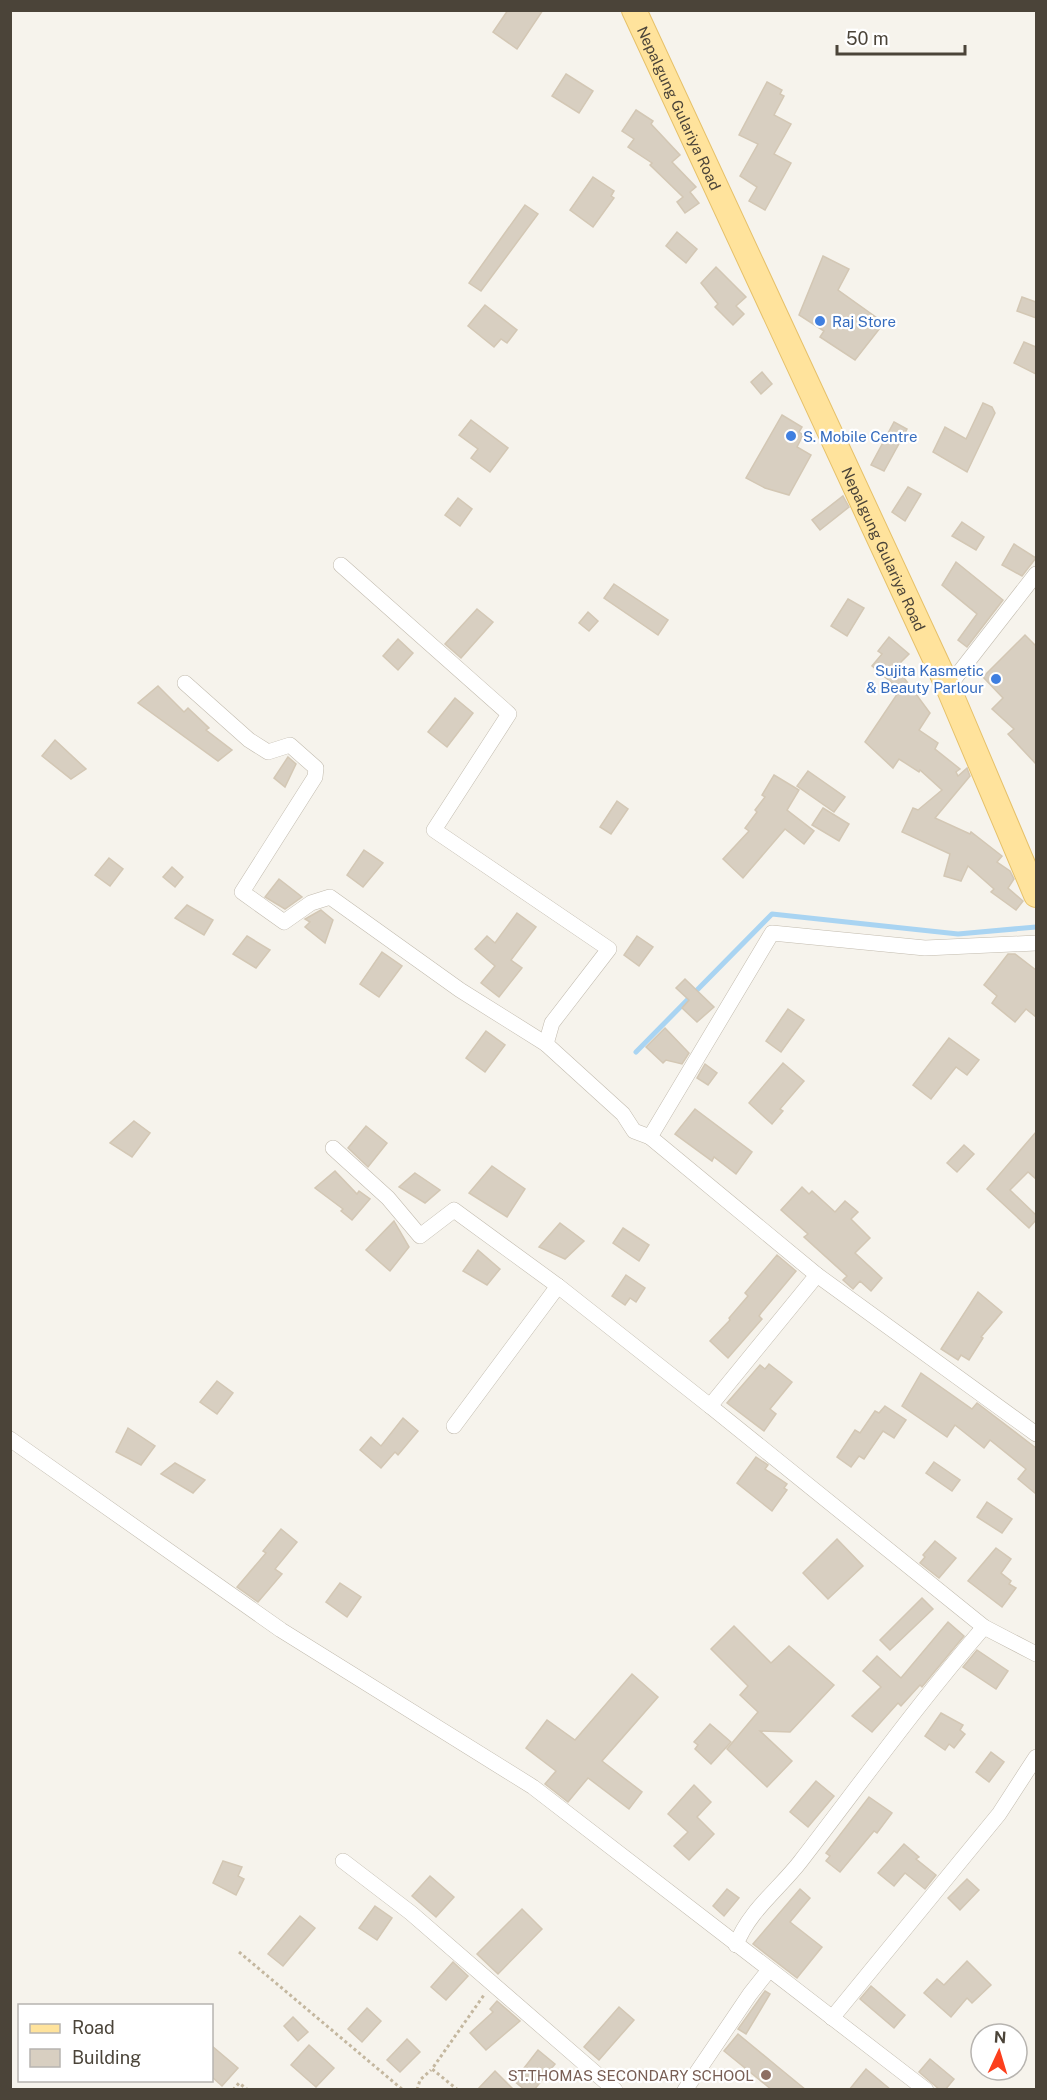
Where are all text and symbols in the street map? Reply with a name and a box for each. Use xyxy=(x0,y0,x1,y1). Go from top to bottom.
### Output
scale bar xyxy=(837,18,964,56)
street label: Nepalgung Gulariya Road xyxy=(634,23,725,193)
text: 50 m xyxy=(846,28,889,49)
place label: Raj Store xyxy=(832,313,896,330)
marker: Raj Store xyxy=(813,314,827,328)
place label: S. Mobile Centre xyxy=(803,428,918,445)
marker: S. Mobile Centre xyxy=(784,429,798,443)
street label: Nepalgung Gulariya Road xyxy=(839,464,929,634)
place label: Sujita Kasmetic & Beauty Parlour xyxy=(866,662,984,696)
marker: Sujita Kasmetic & Beauty Parlour xyxy=(989,672,1003,686)
legend xyxy=(18,2004,213,2082)
text: Road xyxy=(72,2017,115,2038)
north arrow xyxy=(969,2022,1029,2082)
text: N xyxy=(993,2028,1007,2047)
text: Building xyxy=(72,2047,141,2068)
place label: ST.THOMAS SECONDARY SCHOOL xyxy=(508,2067,754,2084)
marker: ST.THOMAS SECONDARY SCHOOL xyxy=(759,2068,773,2082)

